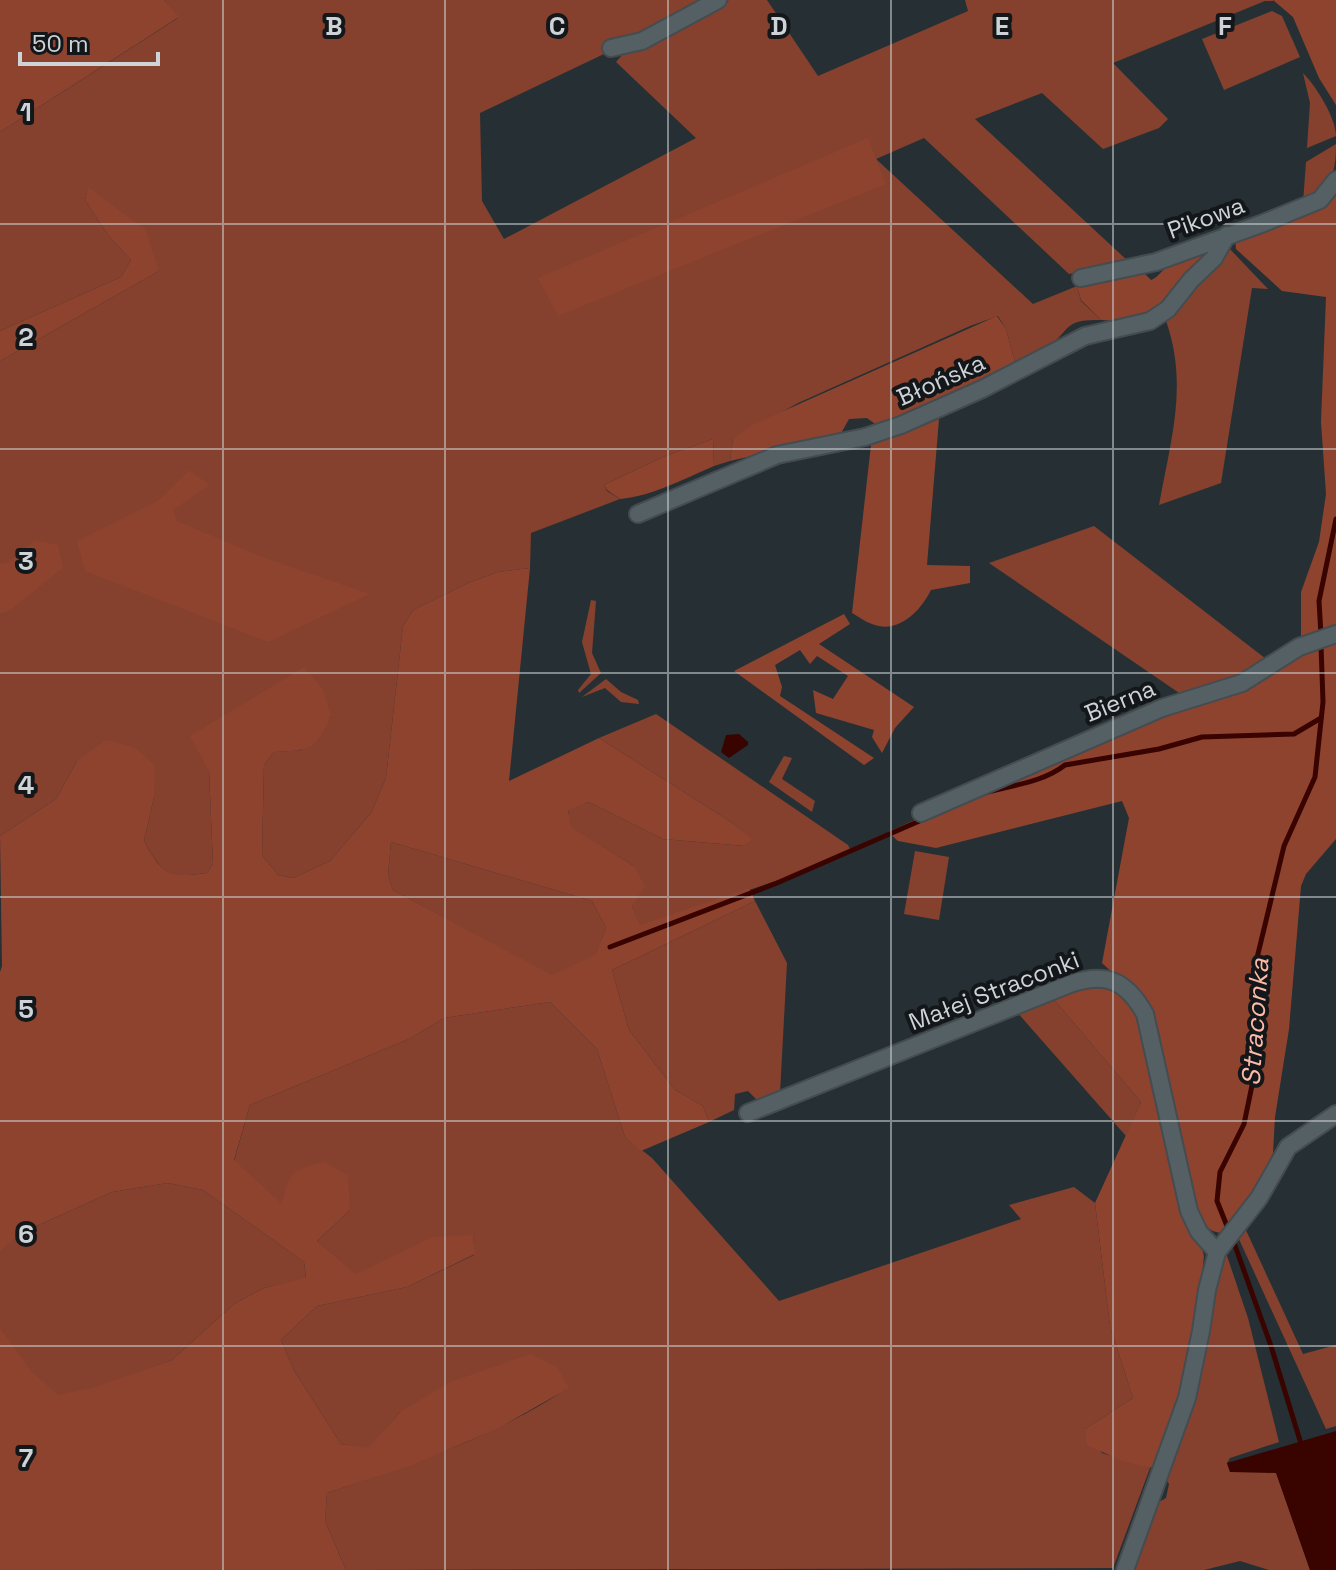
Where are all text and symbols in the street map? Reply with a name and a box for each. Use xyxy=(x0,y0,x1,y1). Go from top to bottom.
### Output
text: B xyxy=(325,9,343,43)
text: C xyxy=(549,9,565,43)
text: D xyxy=(770,9,788,43)
text: E xyxy=(995,9,1009,43)
text: F xyxy=(1218,9,1232,43)
scale bar xyxy=(20,16,158,66)
text: 50 m xyxy=(32,28,89,59)
text: 1 xyxy=(20,95,32,129)
street label: Pikowa xyxy=(1163,189,1249,246)
text: 2 xyxy=(18,320,34,354)
street label: Błońska xyxy=(892,346,990,413)
text: 3 xyxy=(18,544,34,578)
street label: Bierna xyxy=(1080,672,1160,729)
text: 4 xyxy=(18,768,34,802)
street label: Małej Straconki xyxy=(904,944,1083,1037)
water label: Straconka xyxy=(1234,956,1276,1087)
text: 5 xyxy=(18,992,34,1026)
text: 6 xyxy=(18,1217,34,1251)
text: 7 xyxy=(19,1441,33,1475)

